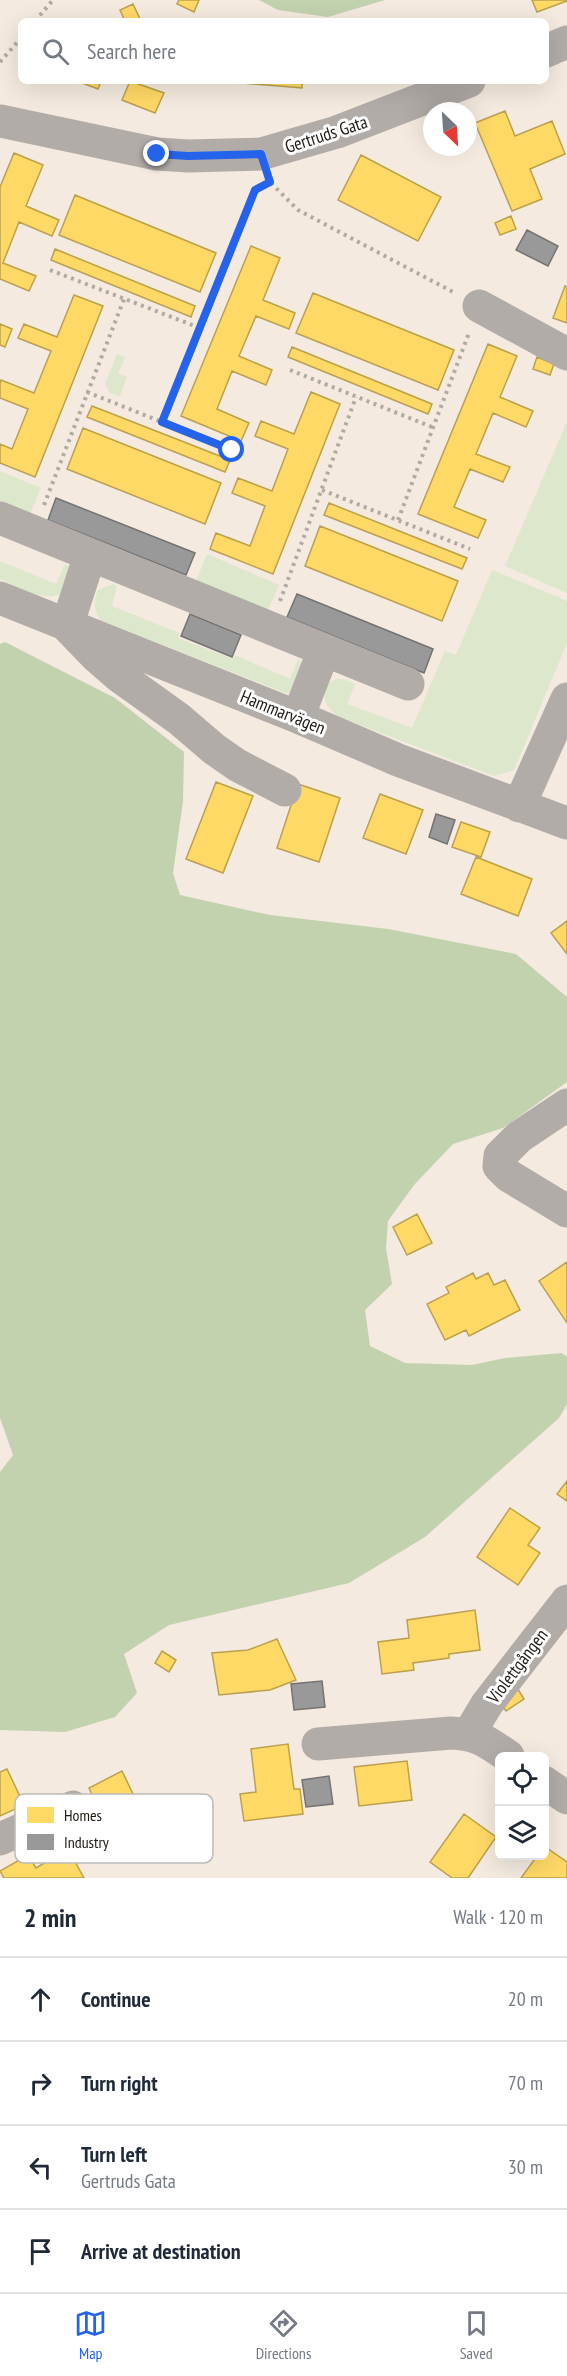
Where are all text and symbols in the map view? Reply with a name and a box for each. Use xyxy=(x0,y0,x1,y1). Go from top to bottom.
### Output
search box xyxy=(18,18,549,84)
icon: search xyxy=(39,35,72,68)
text: Search here xyxy=(87,37,176,65)
north arrow xyxy=(423,102,477,156)
street label: Gertruds Gata xyxy=(282,110,370,158)
route end xyxy=(143,140,169,166)
route start xyxy=(218,436,244,462)
street label: Hammarvägen xyxy=(237,685,329,739)
street label: Violettgången xyxy=(481,1624,552,1709)
map controls xyxy=(495,1752,549,1860)
button: locate xyxy=(495,1752,549,1806)
legend xyxy=(15,1794,213,1863)
text: Homes xyxy=(64,1805,102,1825)
button: layers xyxy=(495,1806,549,1860)
text: Industry xyxy=(64,1832,109,1852)
text: 2 min xyxy=(24,1901,77,1934)
text: Walk · 120 m xyxy=(453,1904,543,1930)
icon: ahead xyxy=(24,1983,57,2016)
text: Continue xyxy=(81,1985,151,2013)
text: 20 m xyxy=(508,1986,543,2012)
icon: right xyxy=(24,2067,57,2100)
text: Turn right xyxy=(81,2069,158,2097)
text: 70 m xyxy=(508,2070,543,2096)
text: Turn left xyxy=(81,2140,147,2168)
icon: left xyxy=(24,2151,57,2184)
text: 30 m xyxy=(508,2154,543,2180)
text: Gertruds Gata xyxy=(81,2168,176,2194)
icon: arrive xyxy=(24,2235,57,2268)
text: Arrive at destination xyxy=(81,2237,241,2265)
tab: Map xyxy=(74,2307,107,2363)
tab: Directions xyxy=(256,2307,311,2363)
tab: Saved xyxy=(460,2307,493,2363)

